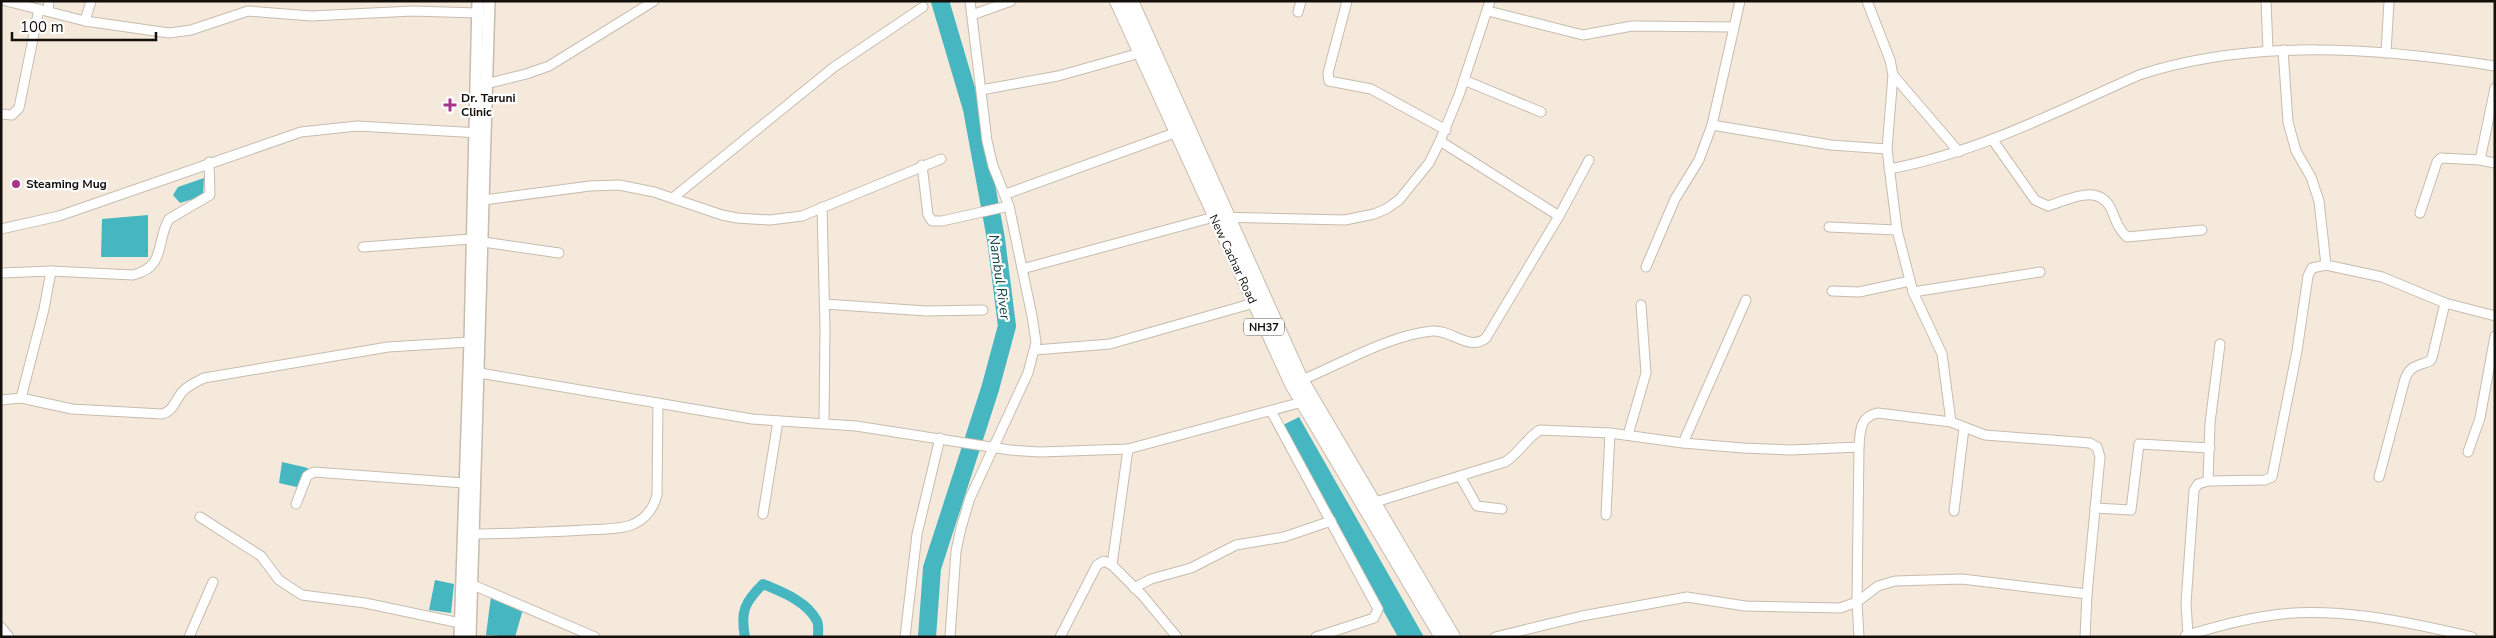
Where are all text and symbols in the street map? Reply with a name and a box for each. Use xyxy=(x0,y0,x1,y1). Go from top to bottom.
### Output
scale bar xyxy=(12,10,156,42)
text: 100 m xyxy=(20,17,64,37)
place label: Dr. Taruni Clinic xyxy=(461,90,516,120)
marker: Dr. Taruni Clinic xyxy=(443,98,457,112)
place label: Steaming Mug xyxy=(26,176,107,192)
marker: Steaming Mug xyxy=(10,178,22,190)
street label: New Cachar Road xyxy=(1205,212,1261,306)
water label: Nambul River xyxy=(984,233,1015,322)
road number: NH37 xyxy=(1244,318,1284,336)

